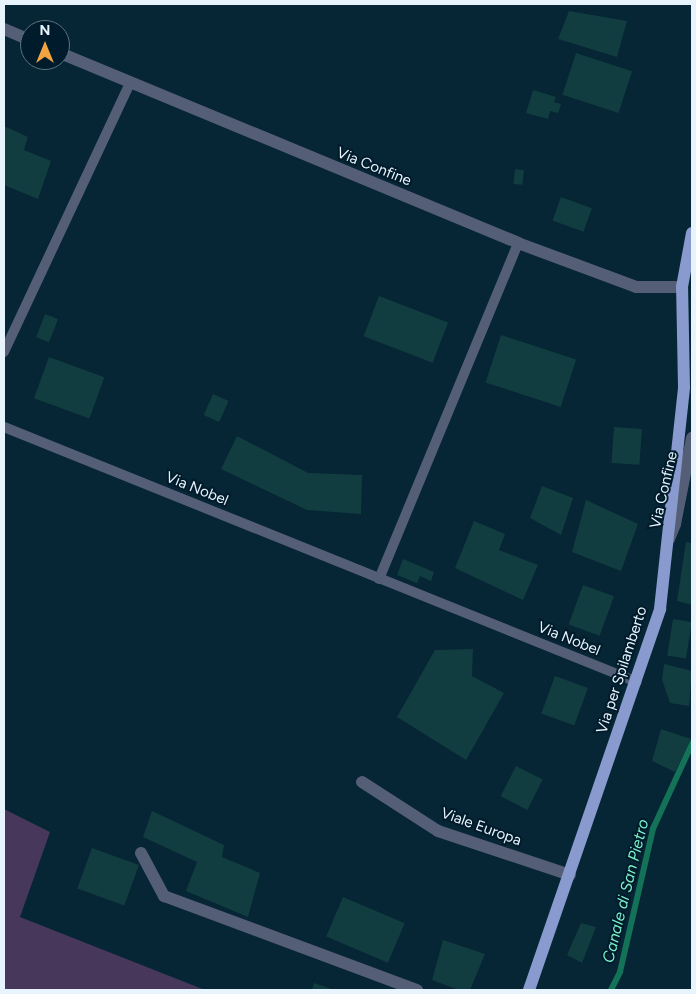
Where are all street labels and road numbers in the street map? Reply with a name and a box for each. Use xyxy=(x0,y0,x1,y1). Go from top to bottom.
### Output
street label: Via Confine xyxy=(334,144,414,190)
street label: Via Confine xyxy=(646,450,682,530)
street label: Via Nobel xyxy=(163,468,231,510)
street label: Via per Spilamberto xyxy=(593,604,651,736)
street label: Via Nobel xyxy=(535,618,603,660)
street label: Viale Europa xyxy=(438,804,524,850)

